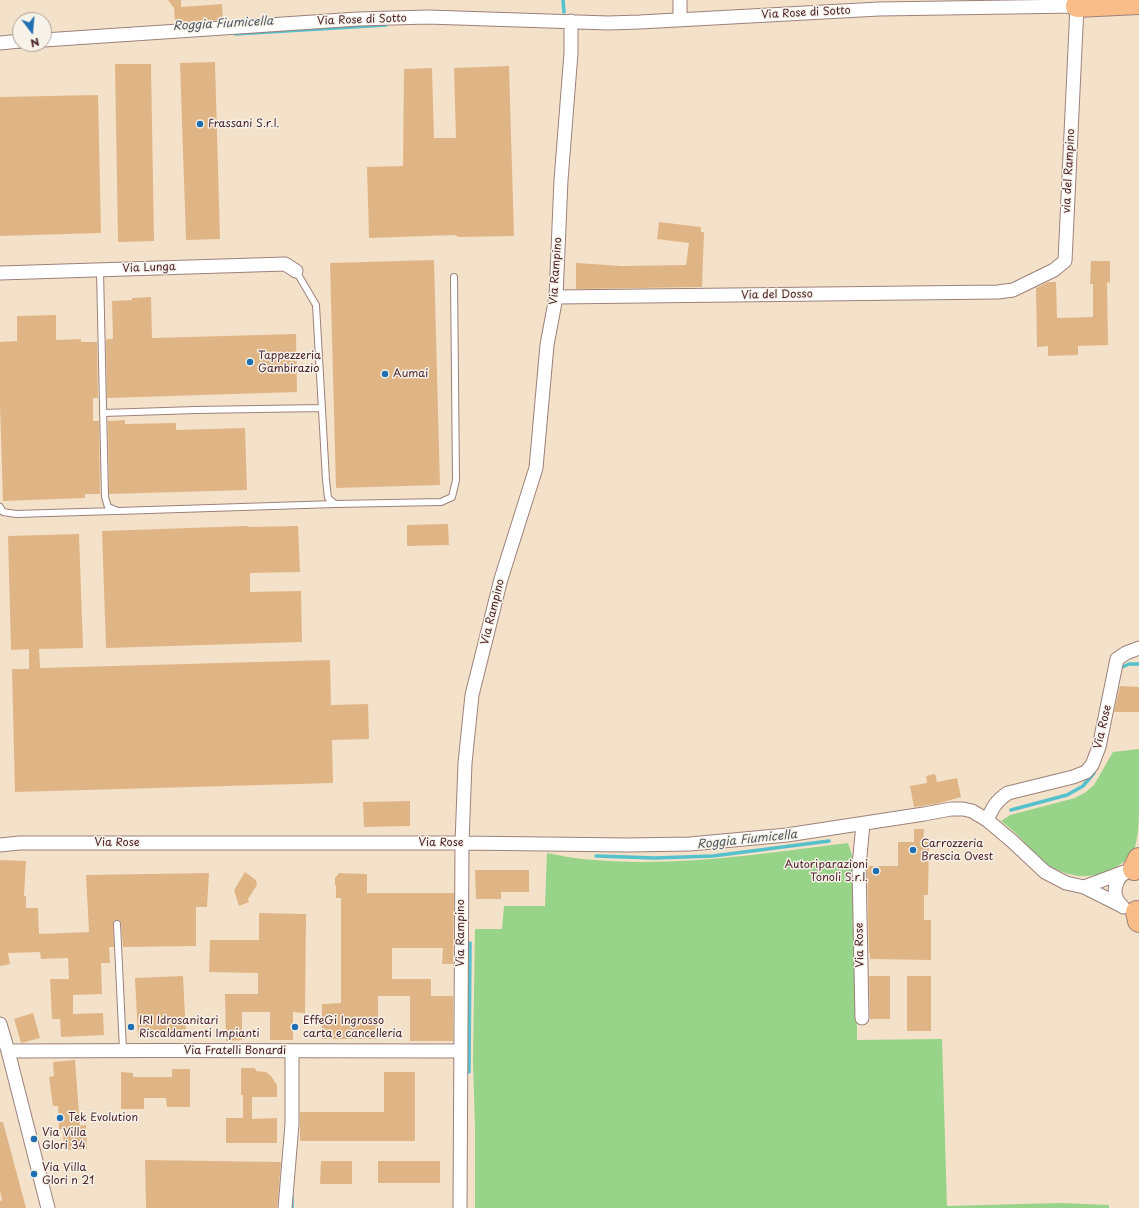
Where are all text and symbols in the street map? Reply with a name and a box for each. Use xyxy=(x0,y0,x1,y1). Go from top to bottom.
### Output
street label: Via Rose di Sotto xyxy=(761,4,851,22)
north arrow xyxy=(12,12,52,52)
street label: Via Rose di Sotto xyxy=(317,12,407,28)
water label: Roggia Fiumicella xyxy=(172,14,274,34)
text: N xyxy=(29,34,42,52)
place label: Frassani S.r.l. xyxy=(208,117,279,131)
marker: Frassani S.r.l. xyxy=(195,119,205,129)
street label: via del Rampino xyxy=(1060,129,1078,213)
street label: Via Rampino xyxy=(547,237,565,305)
street label: Via Lunga xyxy=(122,260,176,276)
street label: Via del Dosso xyxy=(741,288,813,302)
place label: Tappezzeria Gambirazio xyxy=(258,349,321,375)
marker: Tappezzeria Gambirazio xyxy=(245,357,255,367)
place label: Aumai xyxy=(393,367,428,381)
marker: Aumai xyxy=(380,369,390,379)
street label: Via Rampino xyxy=(478,578,508,646)
street label: Via Rose xyxy=(1092,704,1114,750)
water label: Roggia Fiumicella xyxy=(696,828,798,852)
street label: Via Rose xyxy=(94,836,140,850)
street label: Via Rose xyxy=(418,836,464,850)
place label: Carrozzeria Brescia Ovest xyxy=(921,837,993,863)
marker: Carrozzeria Brescia Ovest xyxy=(908,845,918,855)
place label: Autoriparazioni Tonoli S.r.l. xyxy=(785,858,868,884)
marker: Autoriparazioni Tonoli S.r.l. xyxy=(871,866,881,876)
street label: Via Rampino xyxy=(454,899,468,967)
street label: Via Rose xyxy=(853,922,867,968)
place label: IRI Idrosanitari Riscaldamenti Impianti xyxy=(139,1014,260,1040)
place label: EffeGi Ingrosso carta e cancelleria xyxy=(303,1014,402,1040)
marker: IRI Idrosanitari Riscaldamenti Impianti xyxy=(126,1022,136,1032)
marker: EffeGi Ingrosso carta e cancelleria xyxy=(290,1022,300,1032)
street label: Via Fratelli Bonardi xyxy=(184,1044,286,1058)
place label: Tek Evolution xyxy=(68,1111,138,1125)
marker: Tek Evolution xyxy=(55,1113,65,1123)
place label: Via Villa Glori 34 xyxy=(42,1126,86,1152)
marker: Via Villa Glori 34 xyxy=(29,1134,39,1144)
place label: Via Villa Glori n 21 xyxy=(42,1161,94,1187)
marker: Via Villa Glori n 21 xyxy=(29,1169,39,1179)

